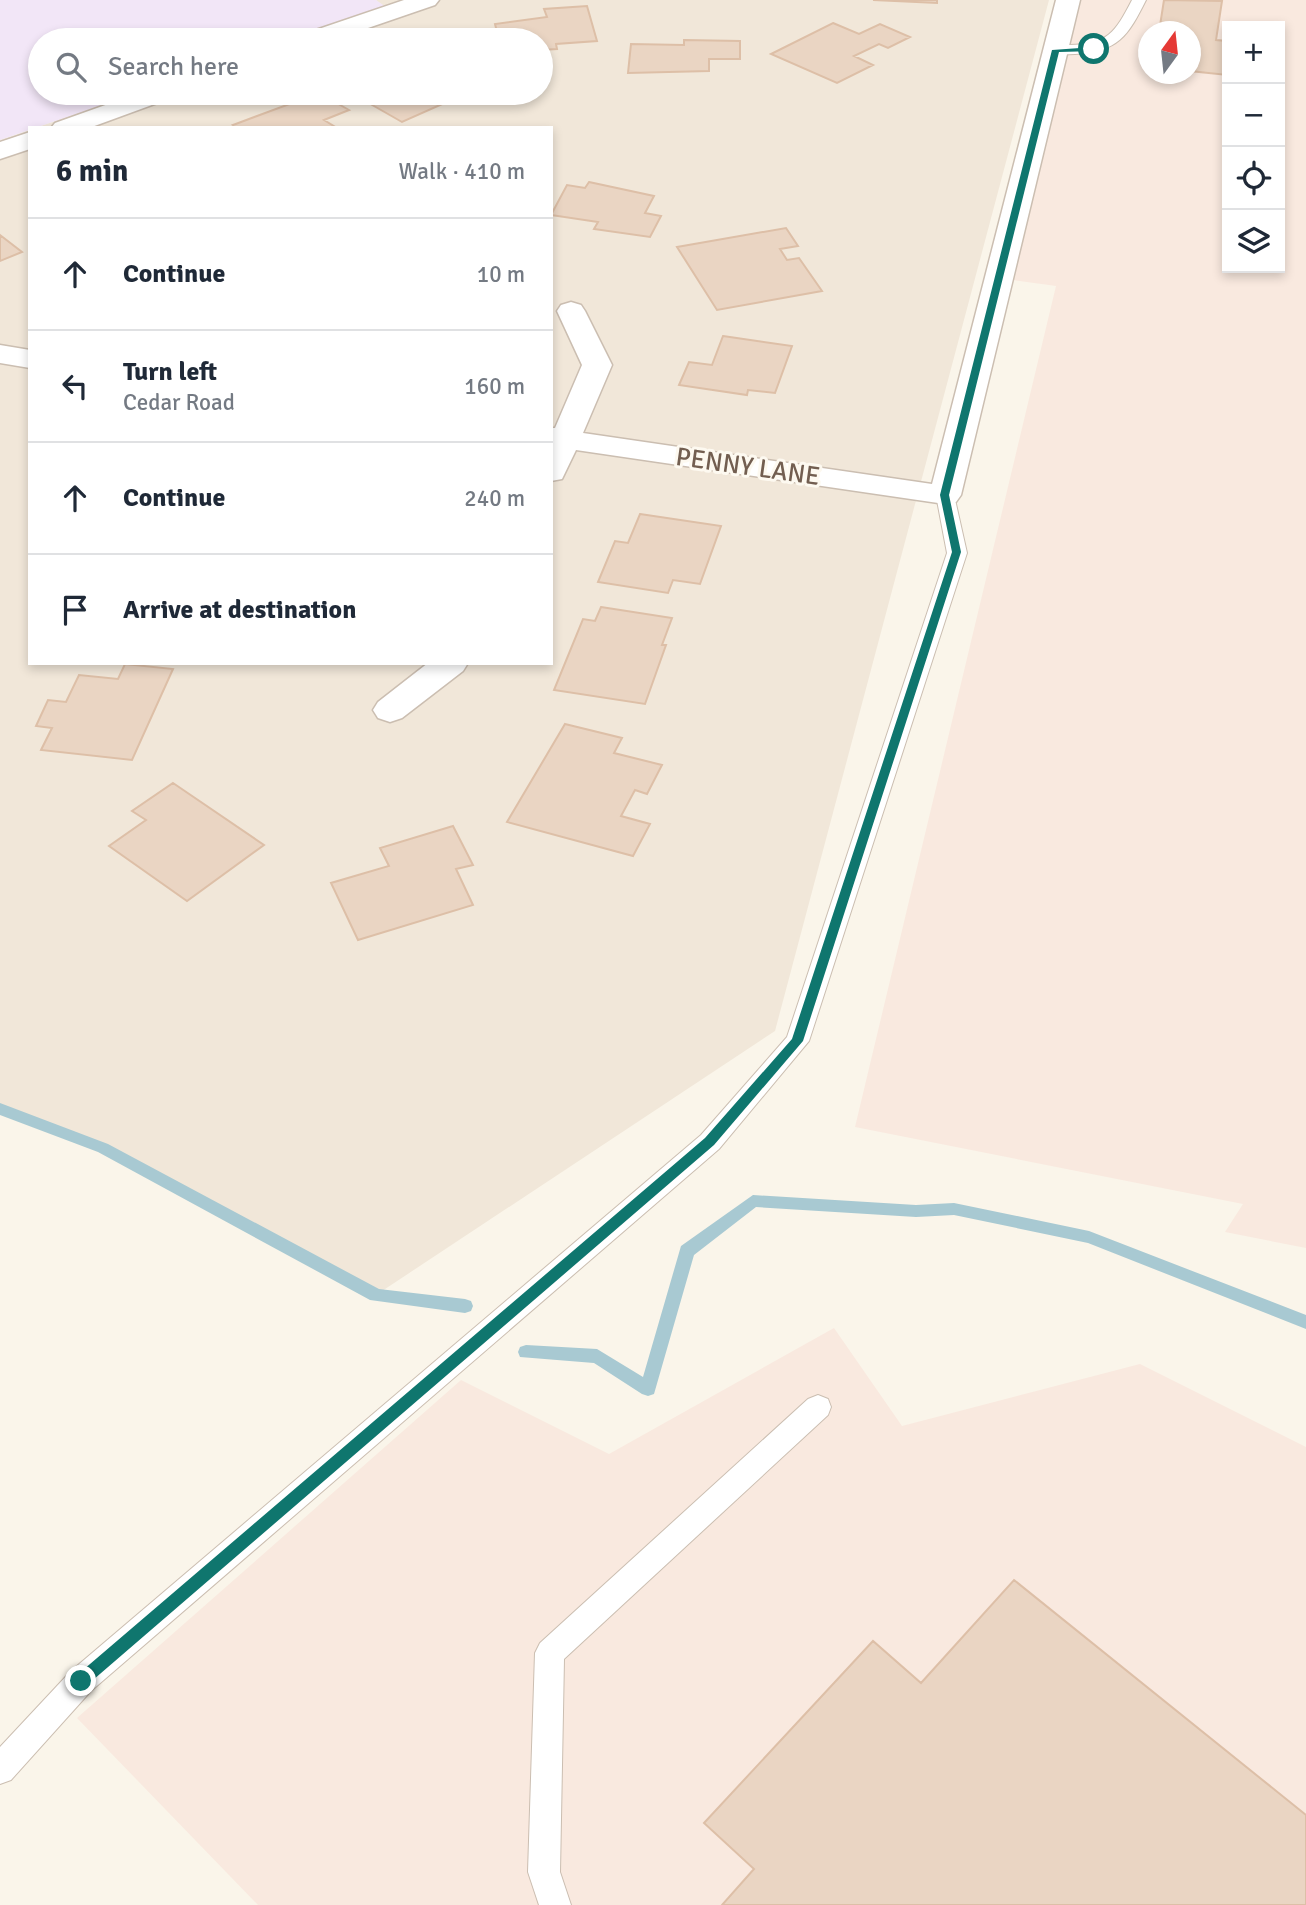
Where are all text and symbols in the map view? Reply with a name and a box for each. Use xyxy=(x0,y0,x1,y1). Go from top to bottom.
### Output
north arrow xyxy=(1138,21,1201,84)
map controls xyxy=(1222,21,1285,273)
button: + xyxy=(1222,21,1285,84)
search box xyxy=(28,28,553,105)
route start xyxy=(1078,33,1109,64)
icon: search xyxy=(52,48,90,86)
text: Search here xyxy=(108,51,239,83)
button: − xyxy=(1222,84,1285,147)
button: locate xyxy=(1222,147,1285,210)
text: 6 min xyxy=(56,153,128,190)
text: Walk · 410 m xyxy=(399,157,525,186)
button: layers xyxy=(1222,210,1285,273)
icon: ahead xyxy=(56,255,94,293)
text: Continue xyxy=(123,258,225,290)
text: 10 m xyxy=(477,260,525,289)
text: Turn left xyxy=(123,356,217,388)
icon: left xyxy=(56,367,94,405)
text: 160 m xyxy=(464,372,525,401)
text: Cedar Road xyxy=(123,388,235,417)
street label: PENNY LANE xyxy=(674,441,822,493)
icon: ahead xyxy=(56,479,94,517)
text: Continue xyxy=(123,482,225,514)
text: 240 m xyxy=(464,484,525,513)
icon: arrive xyxy=(56,591,94,629)
text: Arrive at destination xyxy=(123,594,356,626)
route end xyxy=(65,1665,96,1696)

